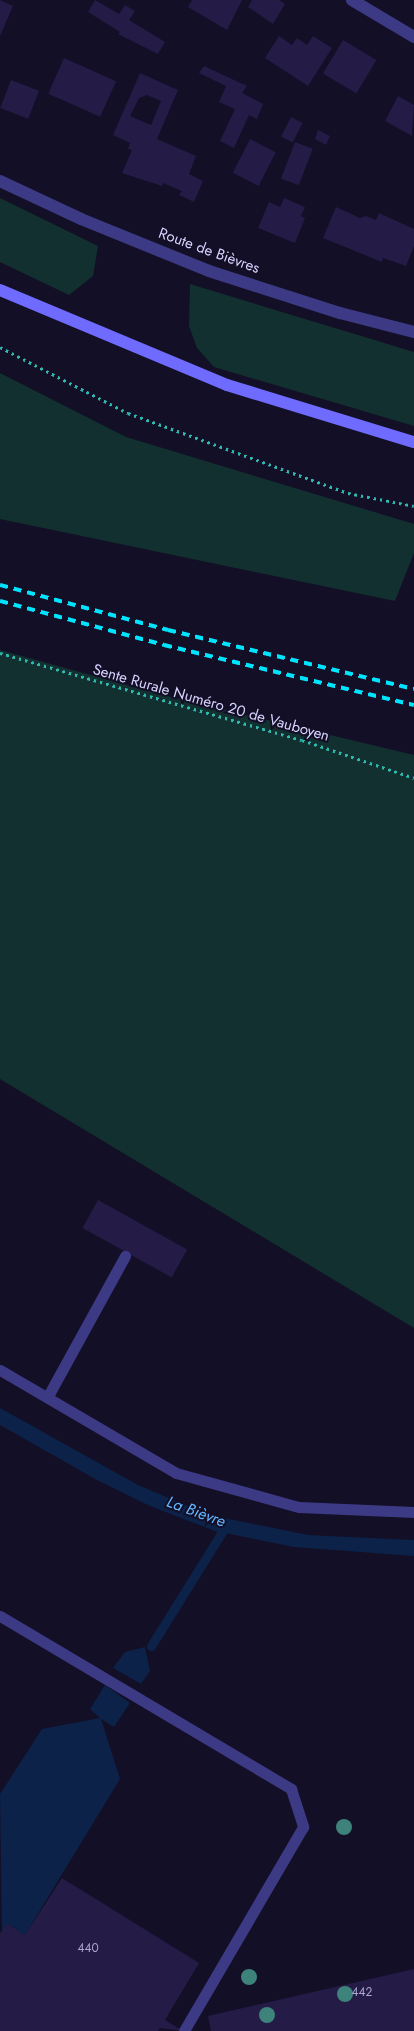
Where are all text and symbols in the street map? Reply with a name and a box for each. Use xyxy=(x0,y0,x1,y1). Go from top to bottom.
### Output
street label: Route de Bièvres xyxy=(156,224,262,278)
street label: Sente Rurale Numéro 20 de Vauboyen xyxy=(91,661,331,745)
water label: La Bièvre xyxy=(164,1493,228,1531)
house number: 440 xyxy=(77,1942,99,1956)
house number: 442 xyxy=(352,1986,372,2000)

